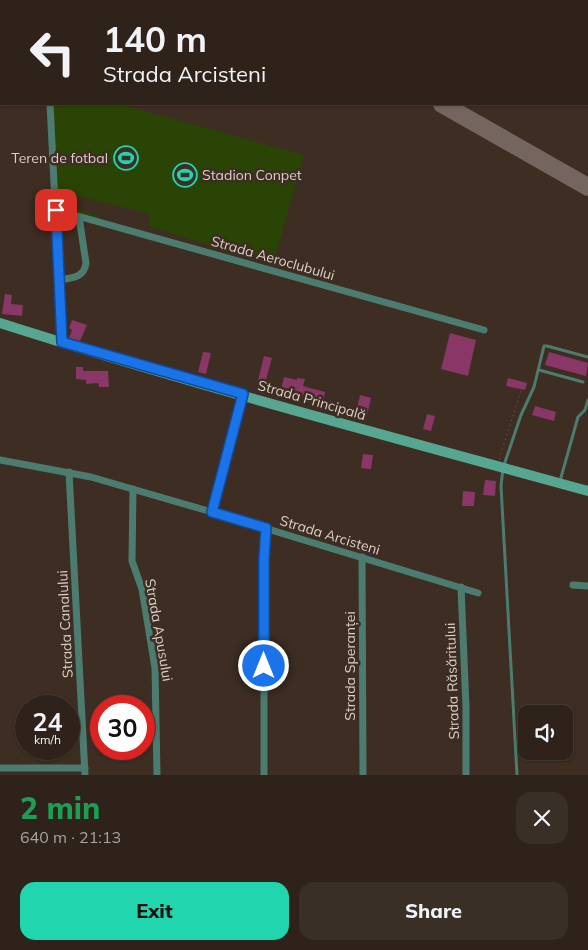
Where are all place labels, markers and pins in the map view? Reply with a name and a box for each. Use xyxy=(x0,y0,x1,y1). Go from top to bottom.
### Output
sports icon: Teren de fotbal xyxy=(113,145,139,171)
place label: Teren de fotbal xyxy=(11,149,108,167)
sports icon: Stadion Conpet xyxy=(172,162,198,188)
place label: Stadion Conpet xyxy=(202,166,302,184)
pin xyxy=(35,189,77,231)

